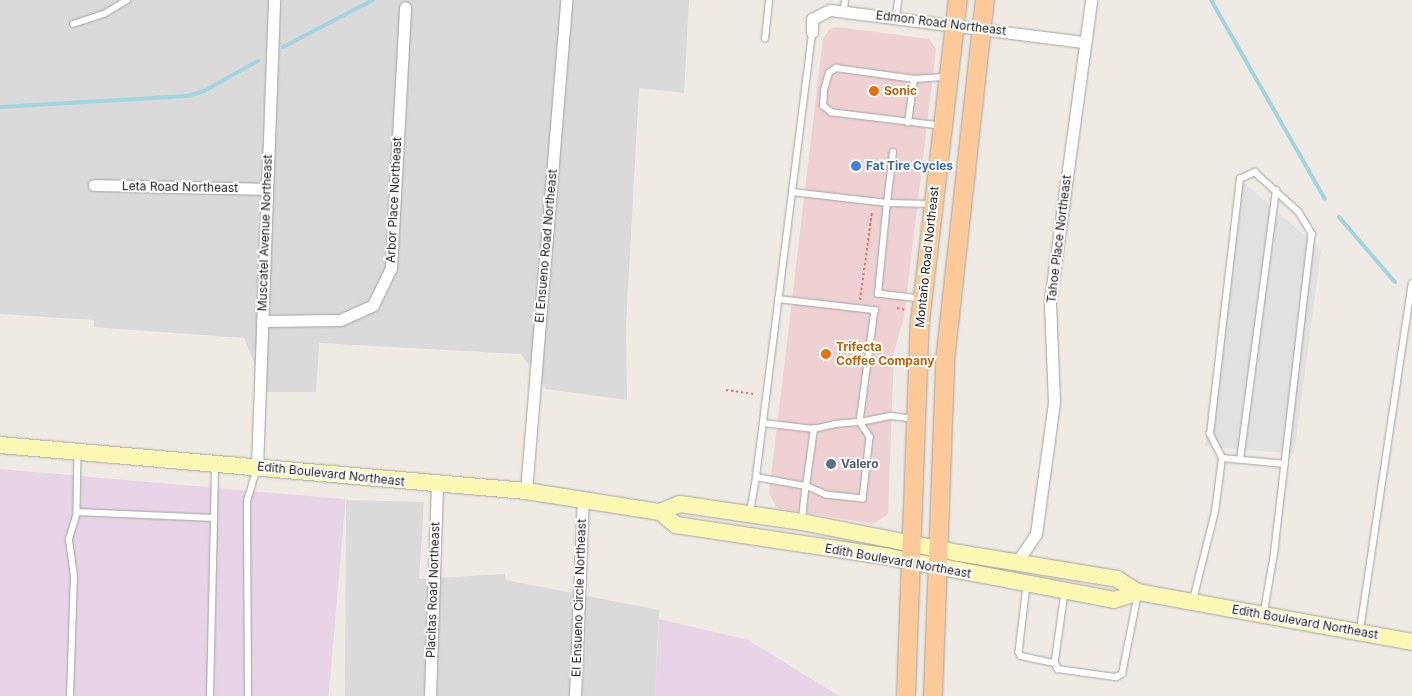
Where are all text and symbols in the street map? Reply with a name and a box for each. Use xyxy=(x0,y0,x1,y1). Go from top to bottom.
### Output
street label: Edmon Road Northeast xyxy=(875,8,1007,38)
place label: Sonic xyxy=(884,84,917,98)
marker: Sonic xyxy=(868,85,880,97)
street label: Arbor Place Northeast xyxy=(384,137,404,263)
street label: Muscatel Avenue Northeast xyxy=(255,154,275,312)
place label: Fat Tire Cycles xyxy=(866,159,953,173)
marker: Fat Tire Cycles xyxy=(850,160,862,172)
street label: El Ensueno Road Northeast xyxy=(532,169,560,323)
street label: Tahoe Place Northeast xyxy=(1044,174,1074,304)
street label: Leta Road Northeast xyxy=(122,179,238,195)
street label: Montaño Road Northeast xyxy=(912,186,942,328)
place label: Trifecta Coffee Company xyxy=(836,340,934,368)
marker: Trifecta Coffee Company xyxy=(820,348,832,360)
place label: Valero xyxy=(841,457,879,471)
marker: Valero xyxy=(825,458,837,470)
street label: Edith Boulevard Northeast xyxy=(257,459,405,489)
street label: El Ensueno Circle Northeast xyxy=(569,519,589,677)
street label: Placitas Road Northeast xyxy=(423,522,443,658)
street label: Edith Boulevard Northeast xyxy=(824,541,972,581)
street label: Edith Boulevard Northeast xyxy=(1231,602,1379,642)

